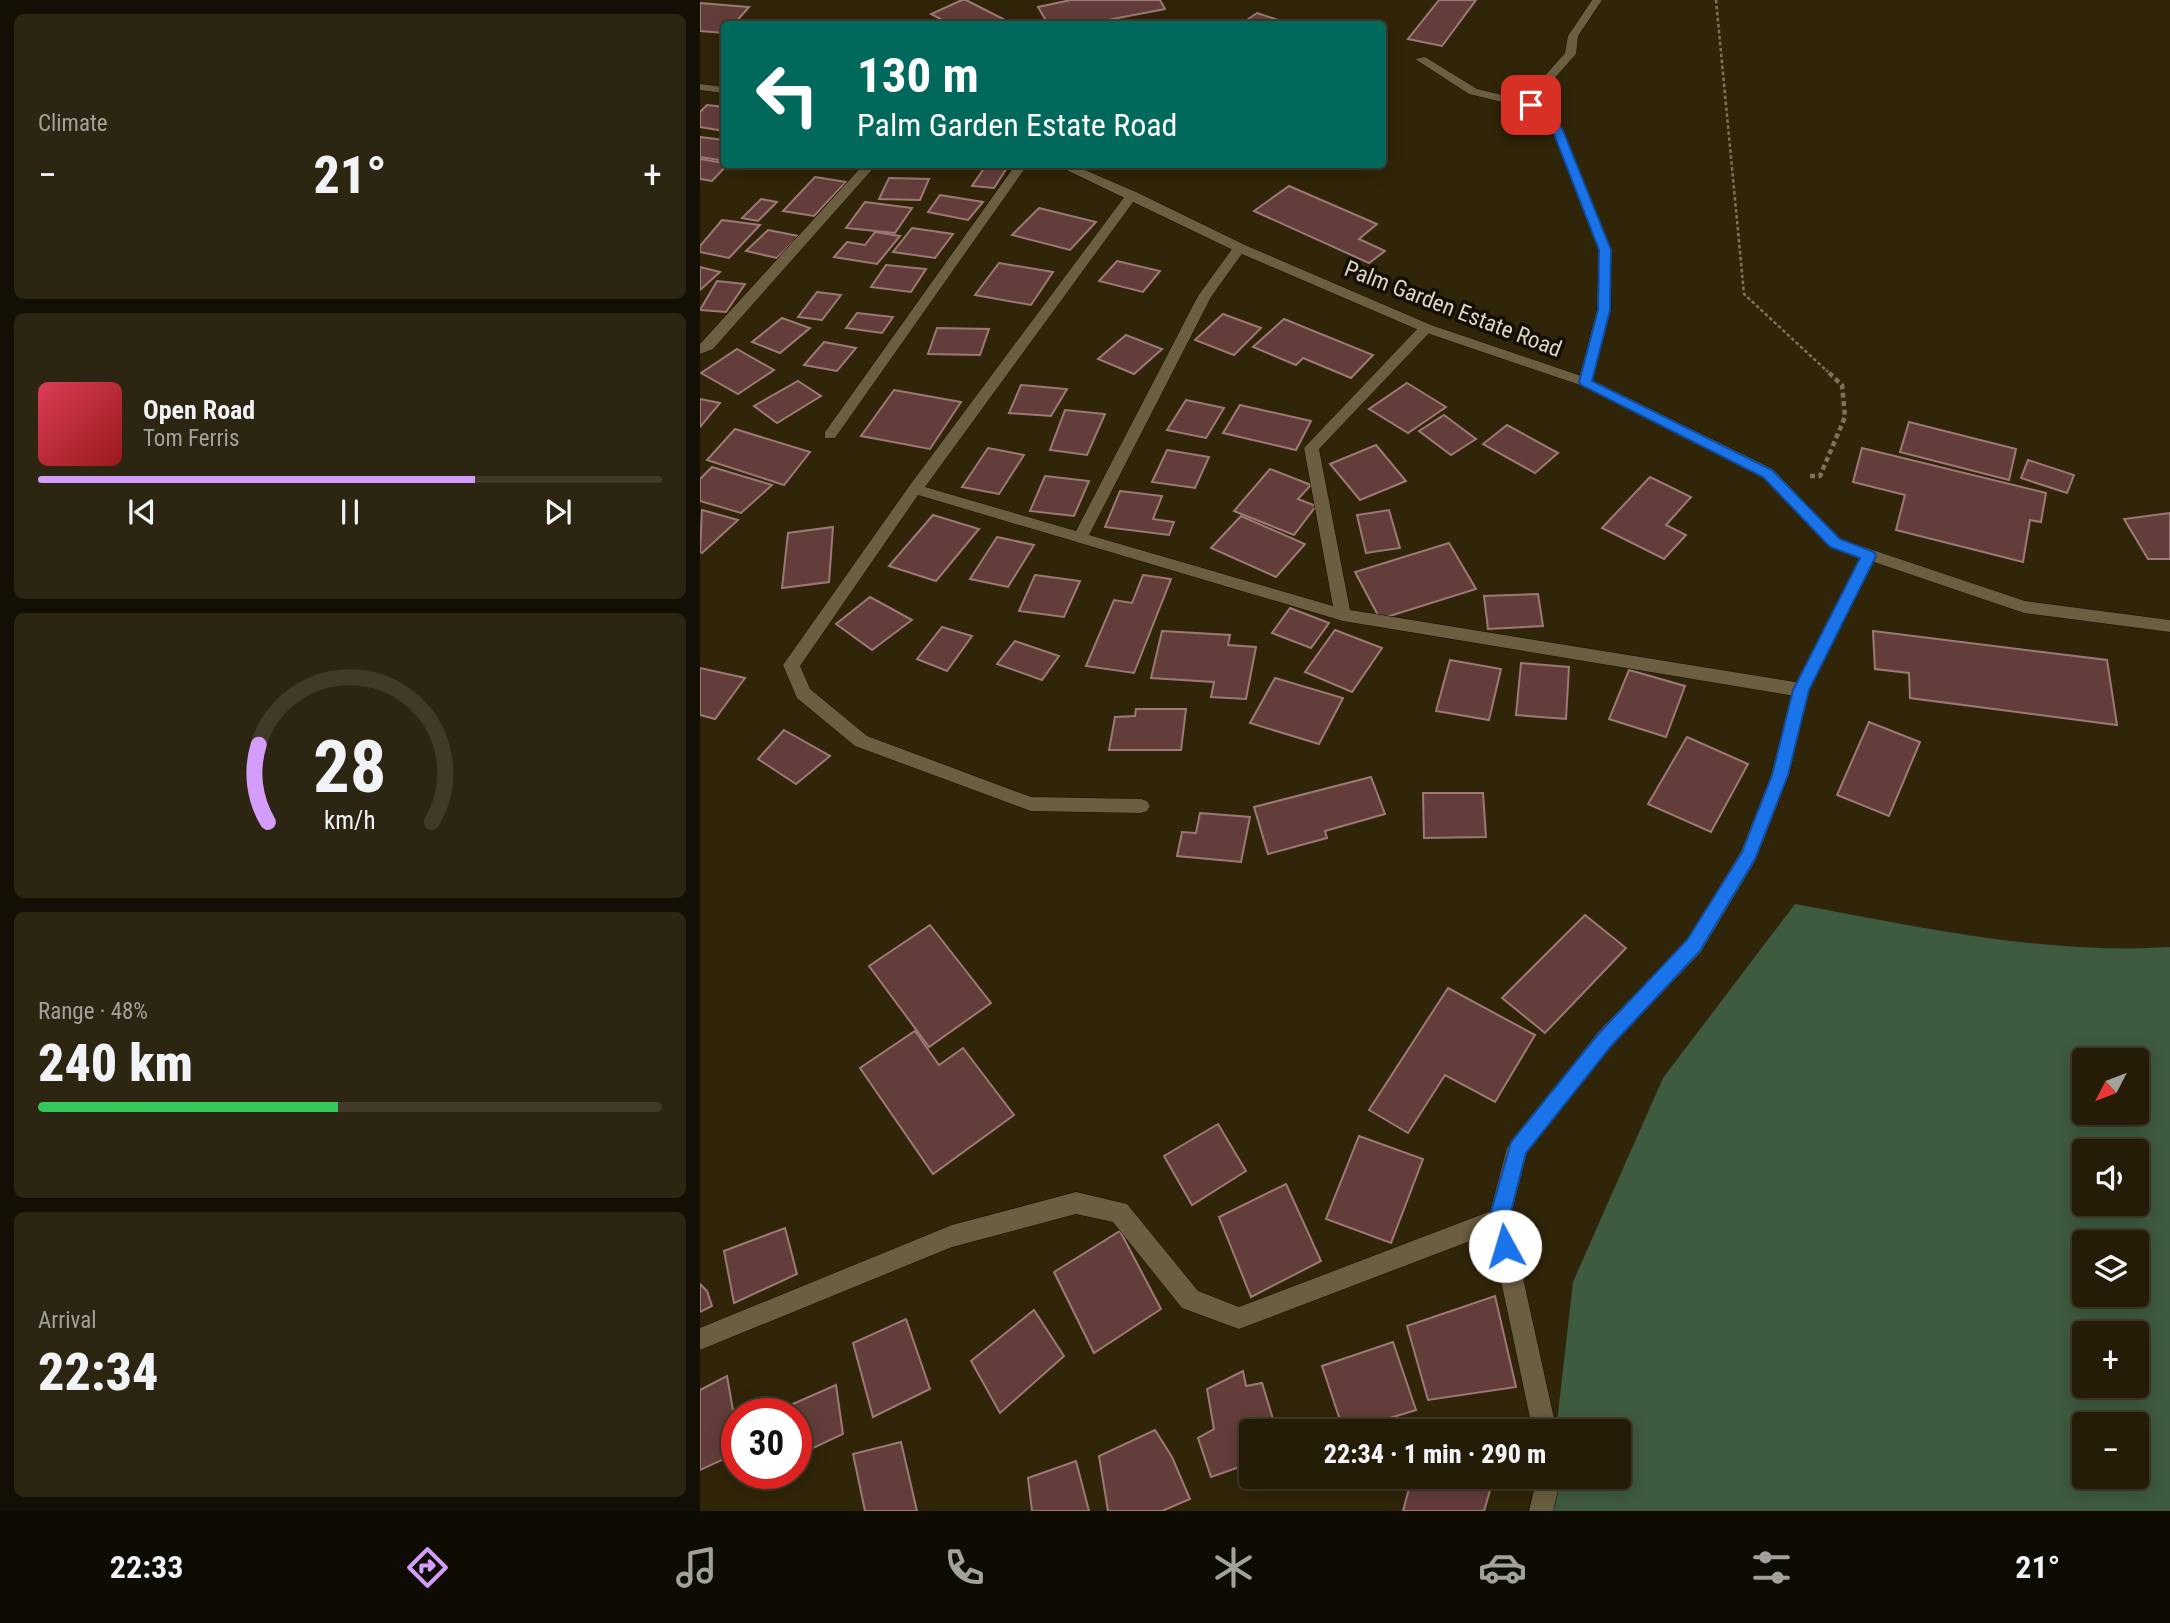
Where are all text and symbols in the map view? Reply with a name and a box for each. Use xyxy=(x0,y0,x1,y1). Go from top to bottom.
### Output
text: 130 m xyxy=(857,47,979,104)
icon: left xyxy=(742,49,833,140)
pin xyxy=(1501,75,1561,135)
icon: arrive xyxy=(1512,86,1550,124)
text: Palm Garden Estate Road xyxy=(857,106,1177,144)
text: Climate xyxy=(38,110,108,137)
text: 21° xyxy=(313,145,387,206)
text: − xyxy=(38,153,57,197)
text: + xyxy=(643,153,662,197)
street label: Palm Garden Estate Road xyxy=(1341,255,1565,363)
text: Open Road xyxy=(143,395,255,425)
text: Tom Ferris xyxy=(143,425,239,452)
icon: previous xyxy=(123,493,161,531)
icon: pause xyxy=(331,493,369,531)
icon: next xyxy=(539,493,577,531)
text: 28 xyxy=(313,724,387,810)
text: km/h xyxy=(324,805,376,834)
text: Range · 48% xyxy=(38,998,148,1025)
text: 240 km xyxy=(38,1033,193,1094)
north arrow xyxy=(2072,1048,2149,1125)
map controls xyxy=(2072,1048,2149,1489)
button: sound xyxy=(2072,1139,2149,1216)
position arrow xyxy=(1468,1209,1542,1283)
button: layers xyxy=(2072,1230,2149,1307)
text: Arrival xyxy=(38,1307,97,1334)
button: + xyxy=(2072,1321,2149,1398)
text: 22:34 xyxy=(38,1342,158,1403)
speed limit sign: 30 xyxy=(721,1398,812,1489)
button: − xyxy=(2072,1412,2149,1489)
text: 22:34 · 1 min · 290 m xyxy=(1324,1439,1546,1469)
icon: directions xyxy=(403,1543,452,1592)
icon: music xyxy=(672,1543,721,1592)
icon: phone xyxy=(940,1543,989,1592)
icon: climate xyxy=(1209,1543,1258,1592)
icon: car xyxy=(1478,1543,1527,1592)
icon: filters xyxy=(1747,1543,1796,1592)
text: 22:33 xyxy=(110,1548,183,1586)
text: 21° xyxy=(2015,1548,2060,1586)

